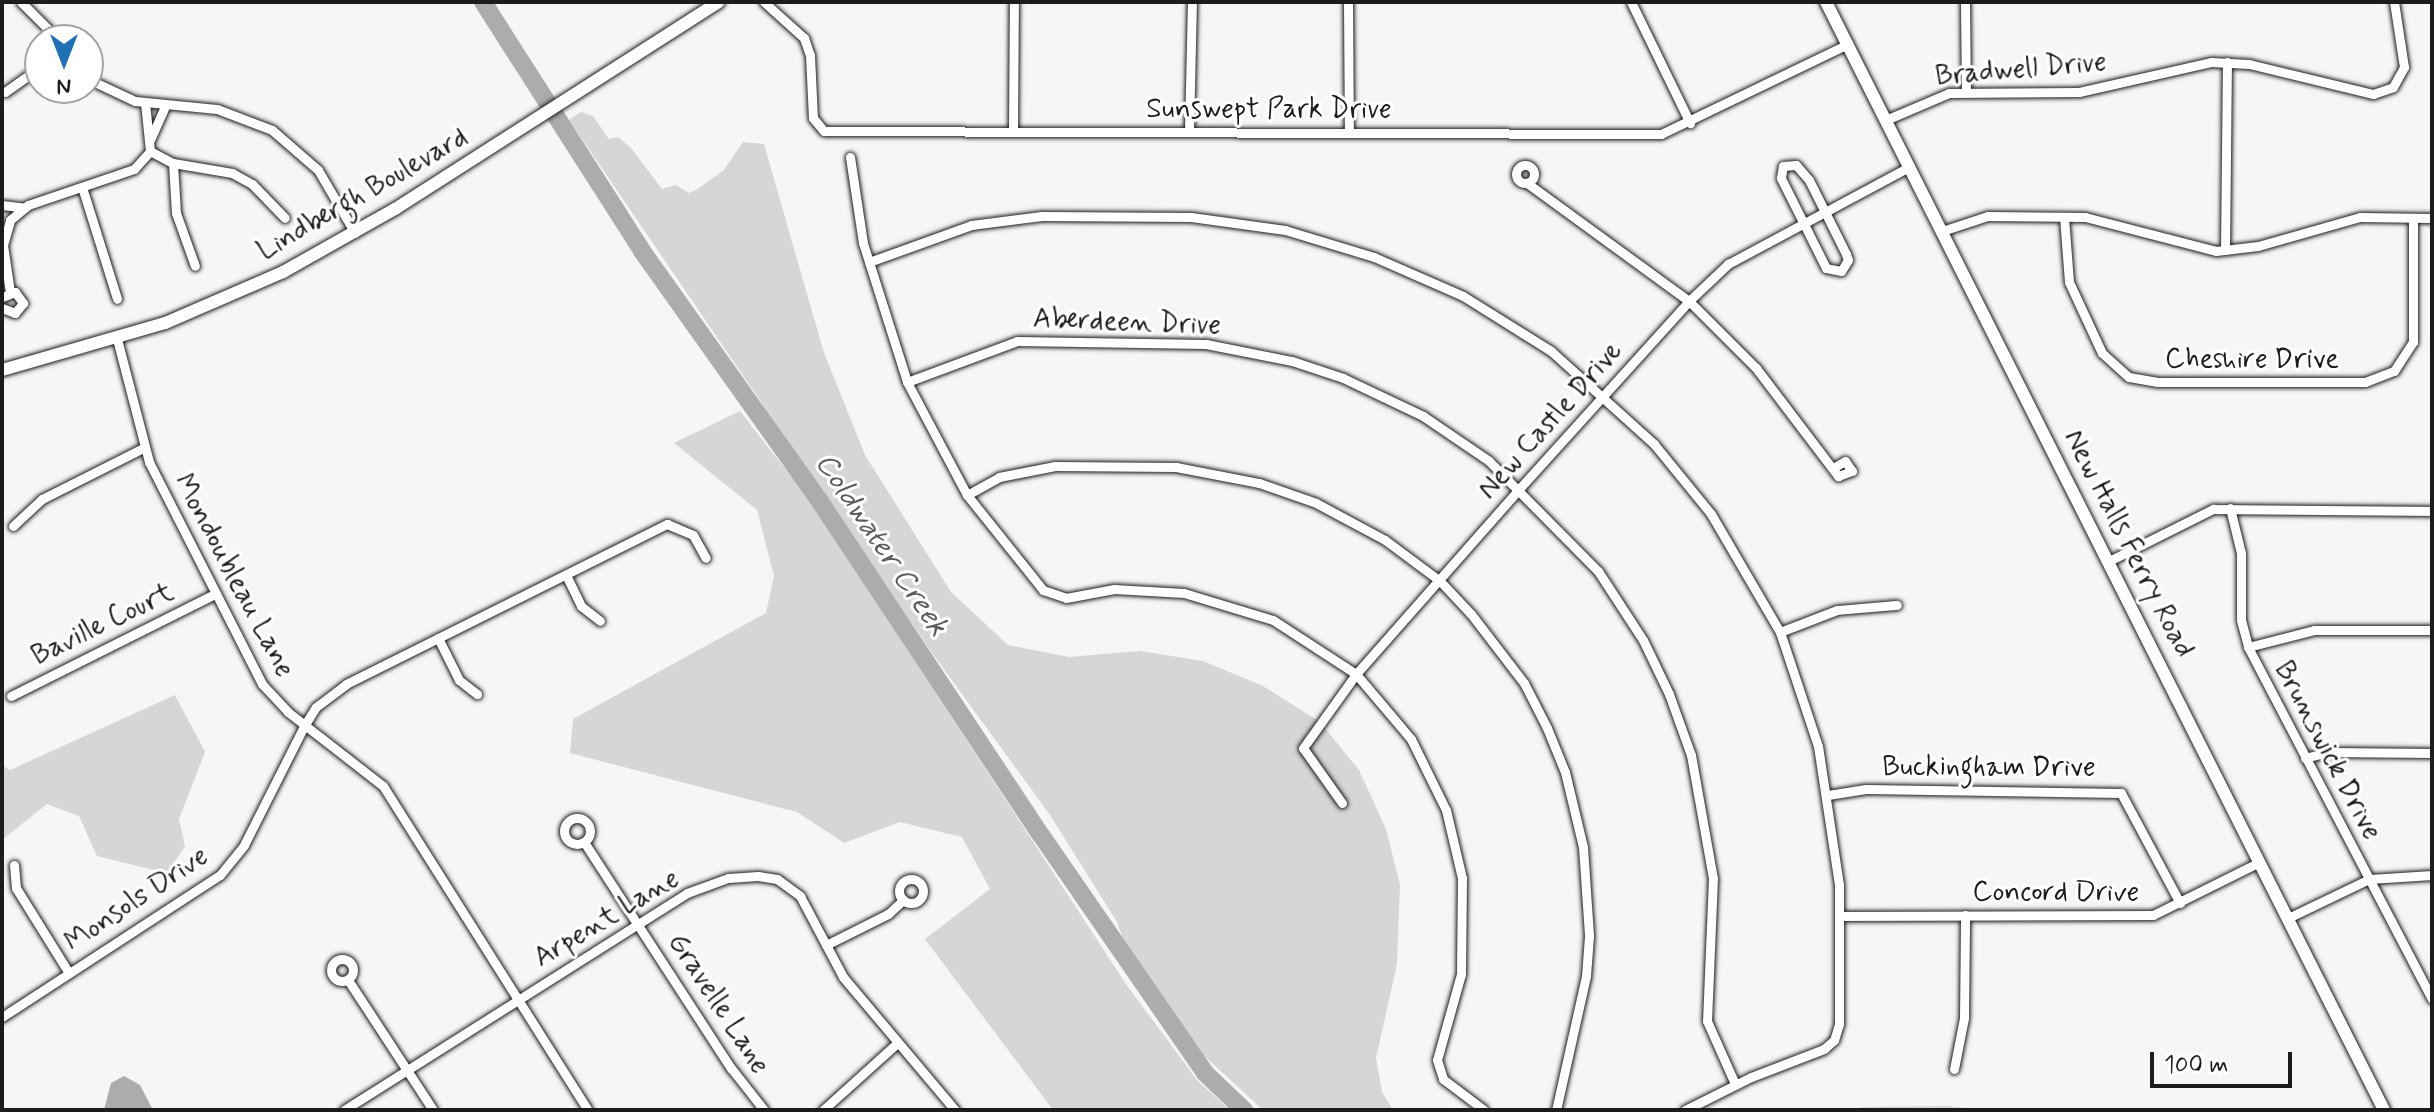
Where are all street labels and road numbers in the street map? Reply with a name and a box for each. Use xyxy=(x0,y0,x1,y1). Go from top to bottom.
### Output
street label: Bradwell Drive xyxy=(1934,46,2108,94)
street label: Sunswept Park Drive xyxy=(1146,93,1392,127)
street label: Lindbergh Boulevard xyxy=(252,121,474,269)
street label: Aberdeen Drive xyxy=(1032,303,1222,343)
street label: New Castle Drive xyxy=(1471,335,1631,507)
street label: Cheshire Drive xyxy=(2166,343,2338,377)
street label: New Halls Ferry Road xyxy=(2056,424,2200,664)
street label: Mondoubleau Lane xyxy=(165,469,301,683)
street label: Baville Court xyxy=(27,576,179,674)
street label: Brunswick Drive xyxy=(2266,657,2388,845)
street label: Buckingham Drive xyxy=(1883,751,2095,785)
street label: Monsols Drive xyxy=(60,840,214,960)
street label: Arpent Lane xyxy=(530,863,684,975)
street label: Concord Drive xyxy=(1974,876,2138,910)
street label: Gravelle Lane xyxy=(659,926,777,1082)

